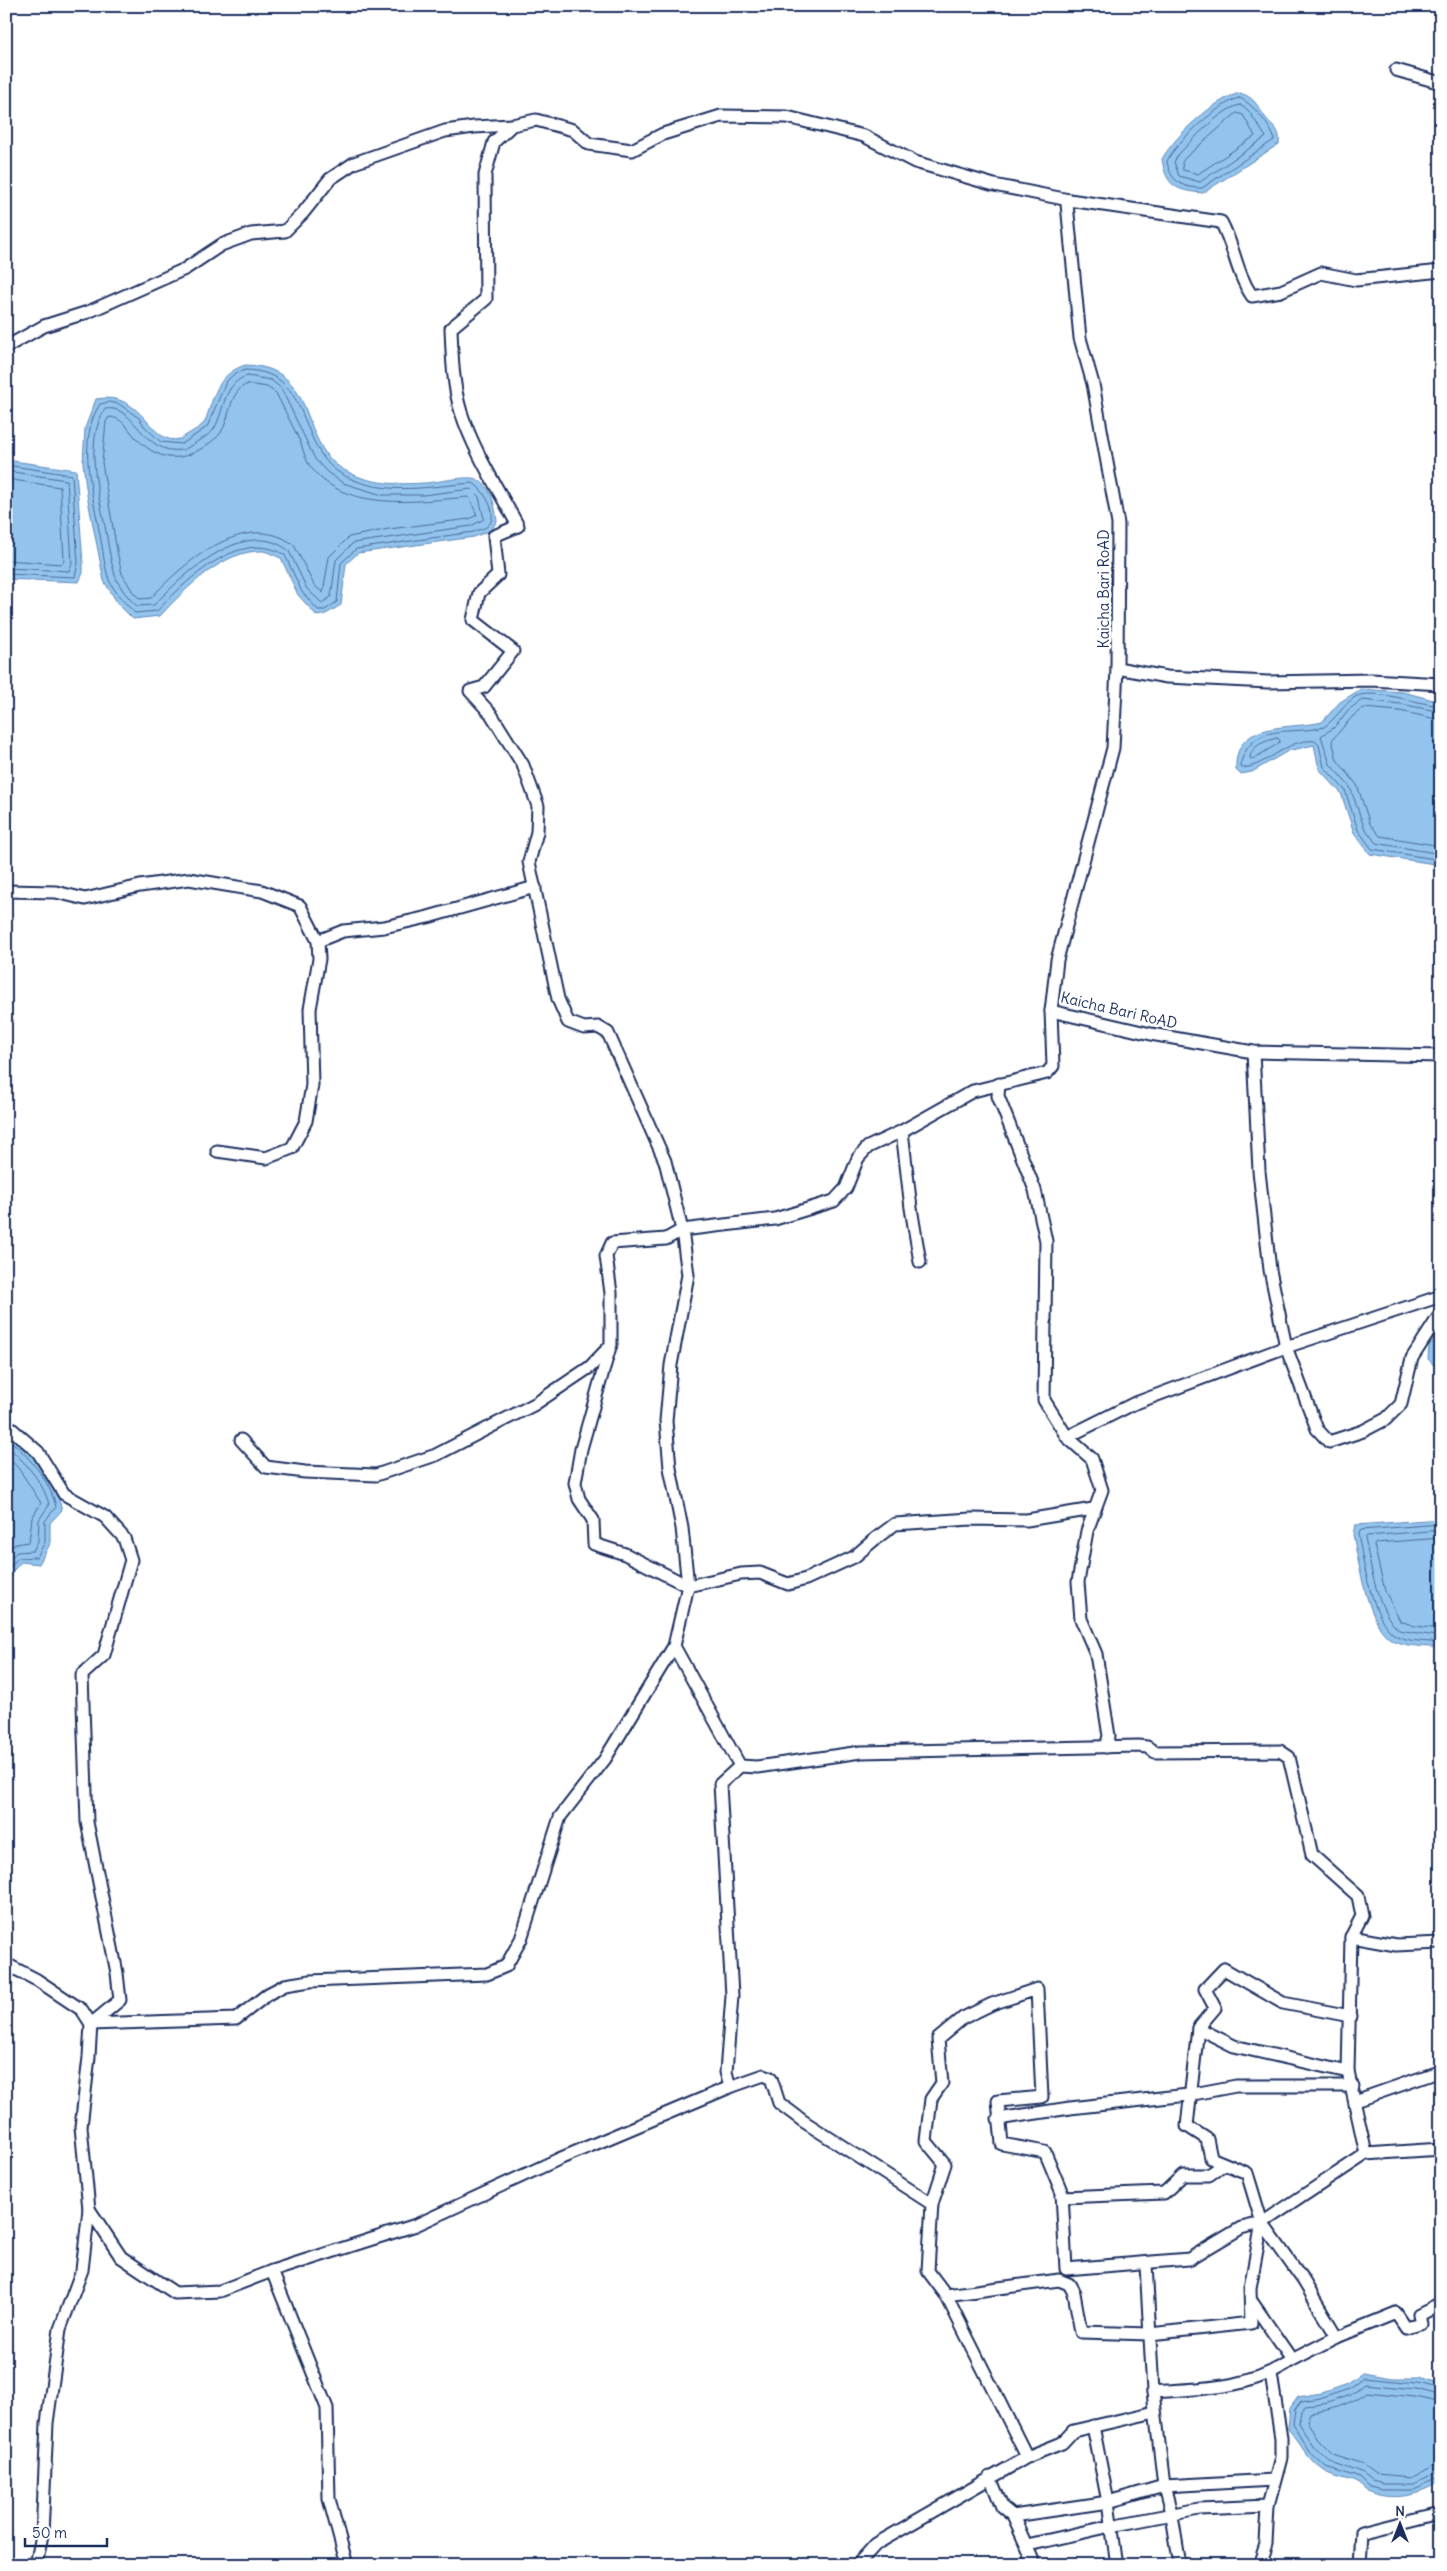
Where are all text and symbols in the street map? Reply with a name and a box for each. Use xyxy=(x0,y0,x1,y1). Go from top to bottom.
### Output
street label: Kaicha Bari RoAD xyxy=(1094,529,1113,649)
street label: Kaicha Bari RoAD xyxy=(1059,987,1179,1033)
north arrow xyxy=(1374,2498,1424,2548)
text: N xyxy=(1395,2502,1405,2520)
scale bar xyxy=(25,2516,108,2548)
text: 50 m xyxy=(32,2523,67,2542)

